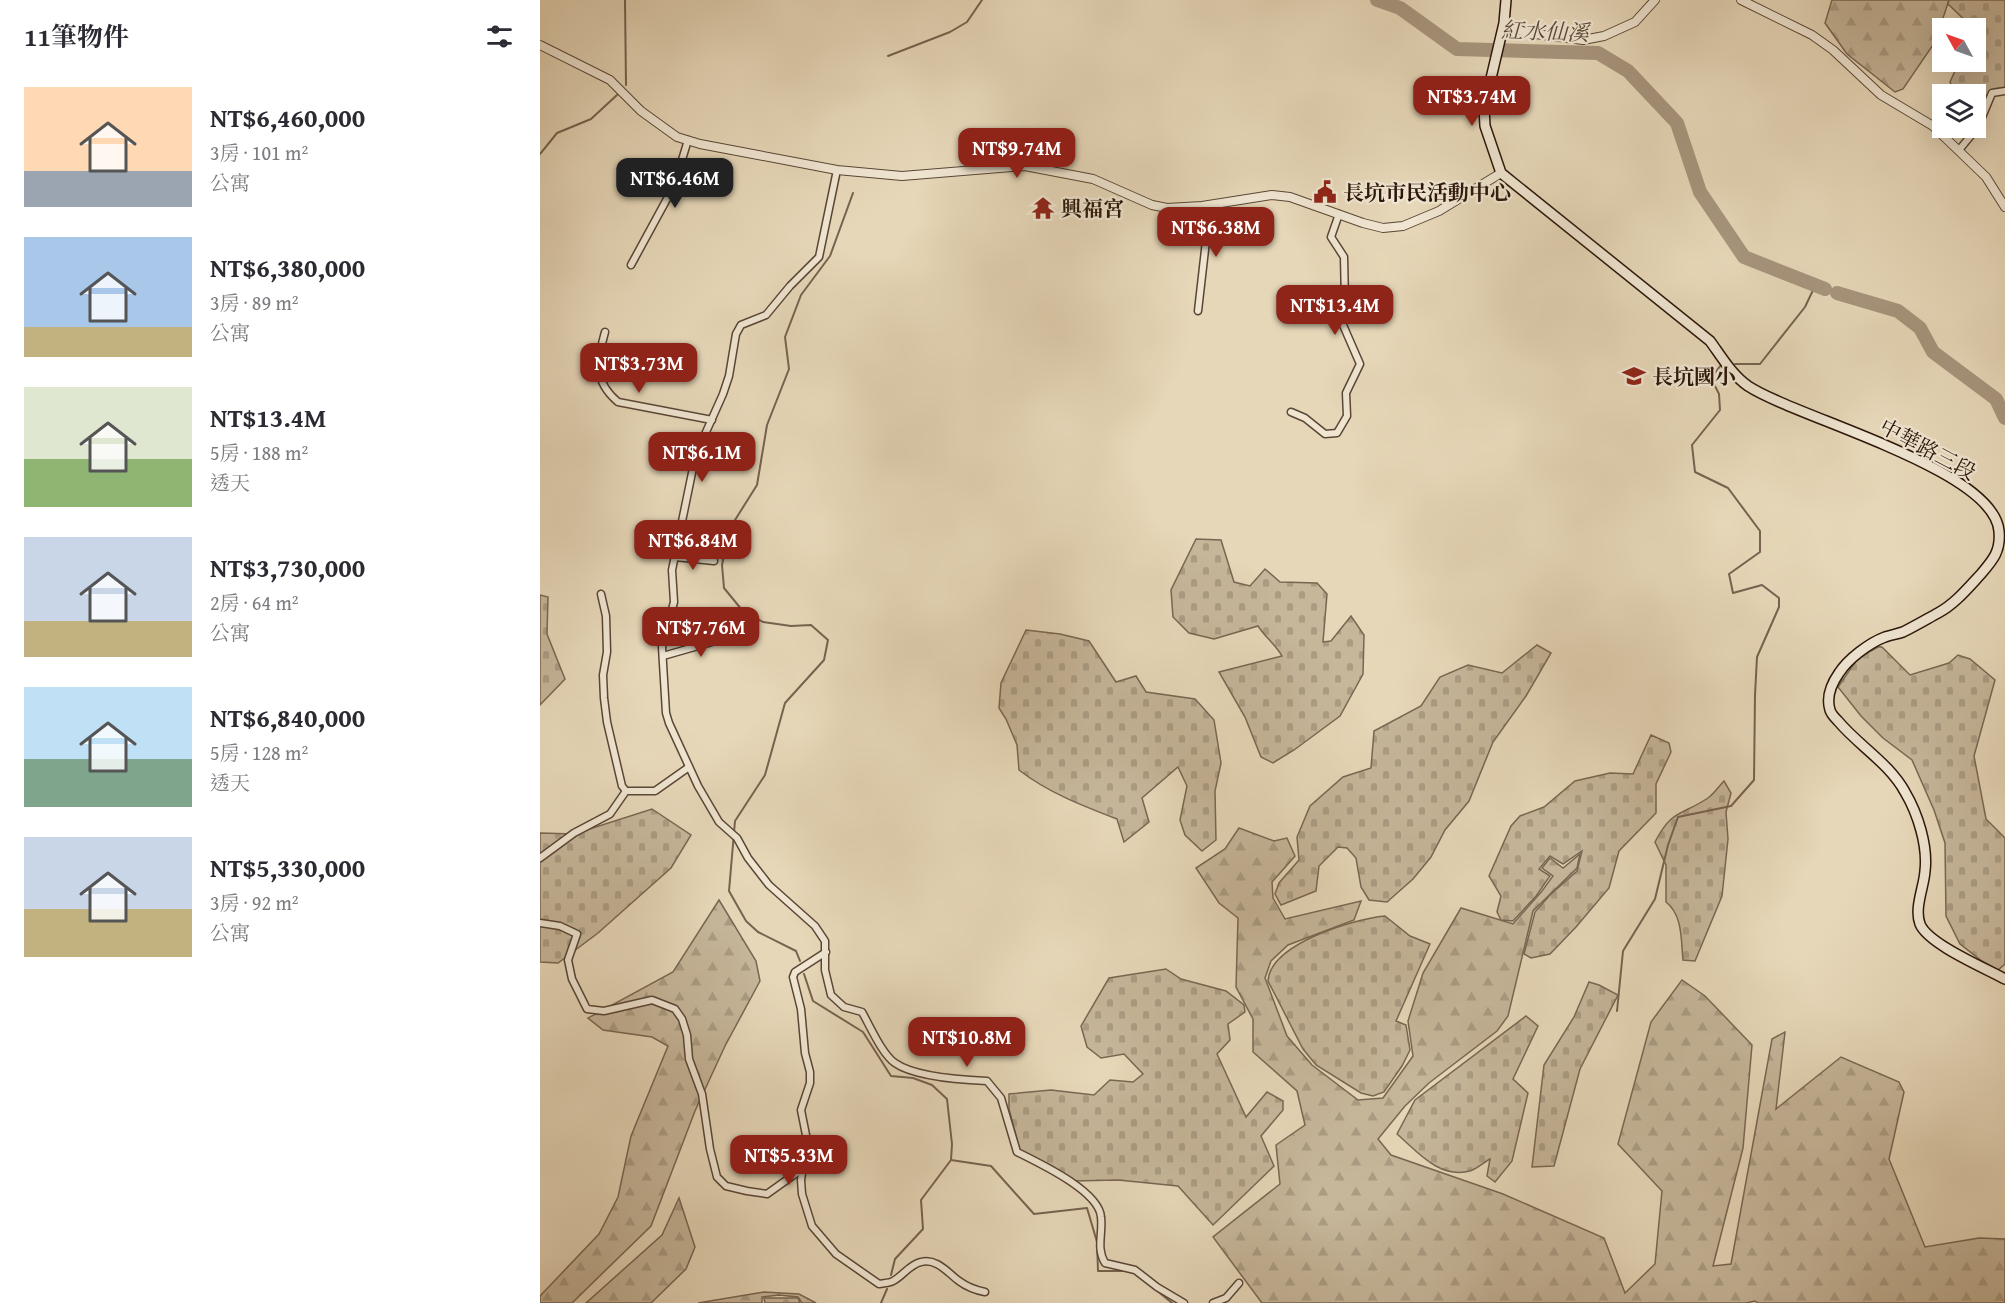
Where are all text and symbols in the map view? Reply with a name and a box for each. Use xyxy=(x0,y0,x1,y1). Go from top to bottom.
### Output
water label: 紅水仙溪 xyxy=(1500,13,1592,49)
text: 11筆物件 xyxy=(24,17,129,56)
north arrow xyxy=(1932,18,1986,72)
map controls xyxy=(1932,18,1986,138)
icon: filters xyxy=(483,20,516,53)
pin: NT$3.74M xyxy=(1410,76,1534,127)
text: NT$3.74M xyxy=(1427,81,1517,110)
button: layers xyxy=(1932,84,1986,138)
text: NT$6,460,000 xyxy=(210,98,365,137)
icon: home xyxy=(72,111,144,183)
pin: NT$9.74M xyxy=(955,128,1079,179)
text: NT$9.74M xyxy=(972,133,1062,162)
text: 3房 · 101 m² xyxy=(210,138,308,167)
pin: NT$6.46M xyxy=(613,158,737,209)
text: NT$6.46M xyxy=(630,163,720,192)
text: 公寓 xyxy=(210,168,250,197)
place label: 長坑市民活動中心 xyxy=(1343,177,1511,208)
public building icon: 長坑市民活動中心 xyxy=(1312,179,1338,205)
place label: 興福宮 xyxy=(1061,193,1124,224)
temple icon: 興福宮 xyxy=(1030,195,1056,221)
pin: NT$6.38M xyxy=(1154,207,1278,258)
text: NT$6.38M xyxy=(1171,212,1261,241)
text: NT$6,380,000 xyxy=(210,248,365,287)
icon: home xyxy=(72,261,144,333)
pin: NT$13.4M xyxy=(1273,285,1397,336)
text: 3房 · 89 m² xyxy=(210,288,299,317)
text: NT$13.4M xyxy=(1290,290,1380,319)
text: 公寓 xyxy=(210,318,250,347)
pin: NT$3.73M xyxy=(577,343,701,394)
text: NT$3.73M xyxy=(594,348,684,377)
place label: 長坑國小 xyxy=(1652,361,1736,392)
school or university icon: 長坑國小 xyxy=(1621,363,1647,389)
text: NT$13.4M xyxy=(210,398,326,437)
icon: home xyxy=(72,411,144,483)
street label: 中華路三段 xyxy=(1874,411,1982,487)
pin: NT$6.1M xyxy=(647,432,757,483)
text: NT$6.1M xyxy=(662,437,742,466)
text: 5房 · 188 m² xyxy=(210,438,308,467)
text: 透天 xyxy=(210,468,250,497)
pin: NT$6.84M xyxy=(631,520,755,571)
text: NT$6.84M xyxy=(648,525,738,554)
text: NT$3,730,000 xyxy=(210,548,365,587)
icon: home xyxy=(72,561,144,633)
text: 2房 · 64 m² xyxy=(210,588,299,617)
pin: NT$7.76M xyxy=(639,607,763,658)
text: NT$7.76M xyxy=(656,612,746,641)
text: 公寓 xyxy=(210,618,250,647)
text: NT$6,840,000 xyxy=(210,698,365,737)
icon: home xyxy=(72,711,144,783)
text: 5房 · 128 m² xyxy=(210,738,308,767)
text: 透天 xyxy=(210,768,250,797)
text: NT$5,330,000 xyxy=(210,848,365,887)
icon: home xyxy=(72,861,144,933)
text: 3房 · 92 m² xyxy=(210,888,299,917)
text: 公寓 xyxy=(210,918,250,947)
pin: NT$10.8M xyxy=(905,1017,1029,1068)
text: NT$10.8M xyxy=(922,1022,1012,1051)
pin: NT$5.33M xyxy=(727,1135,851,1186)
text: NT$5.33M xyxy=(744,1140,834,1169)

